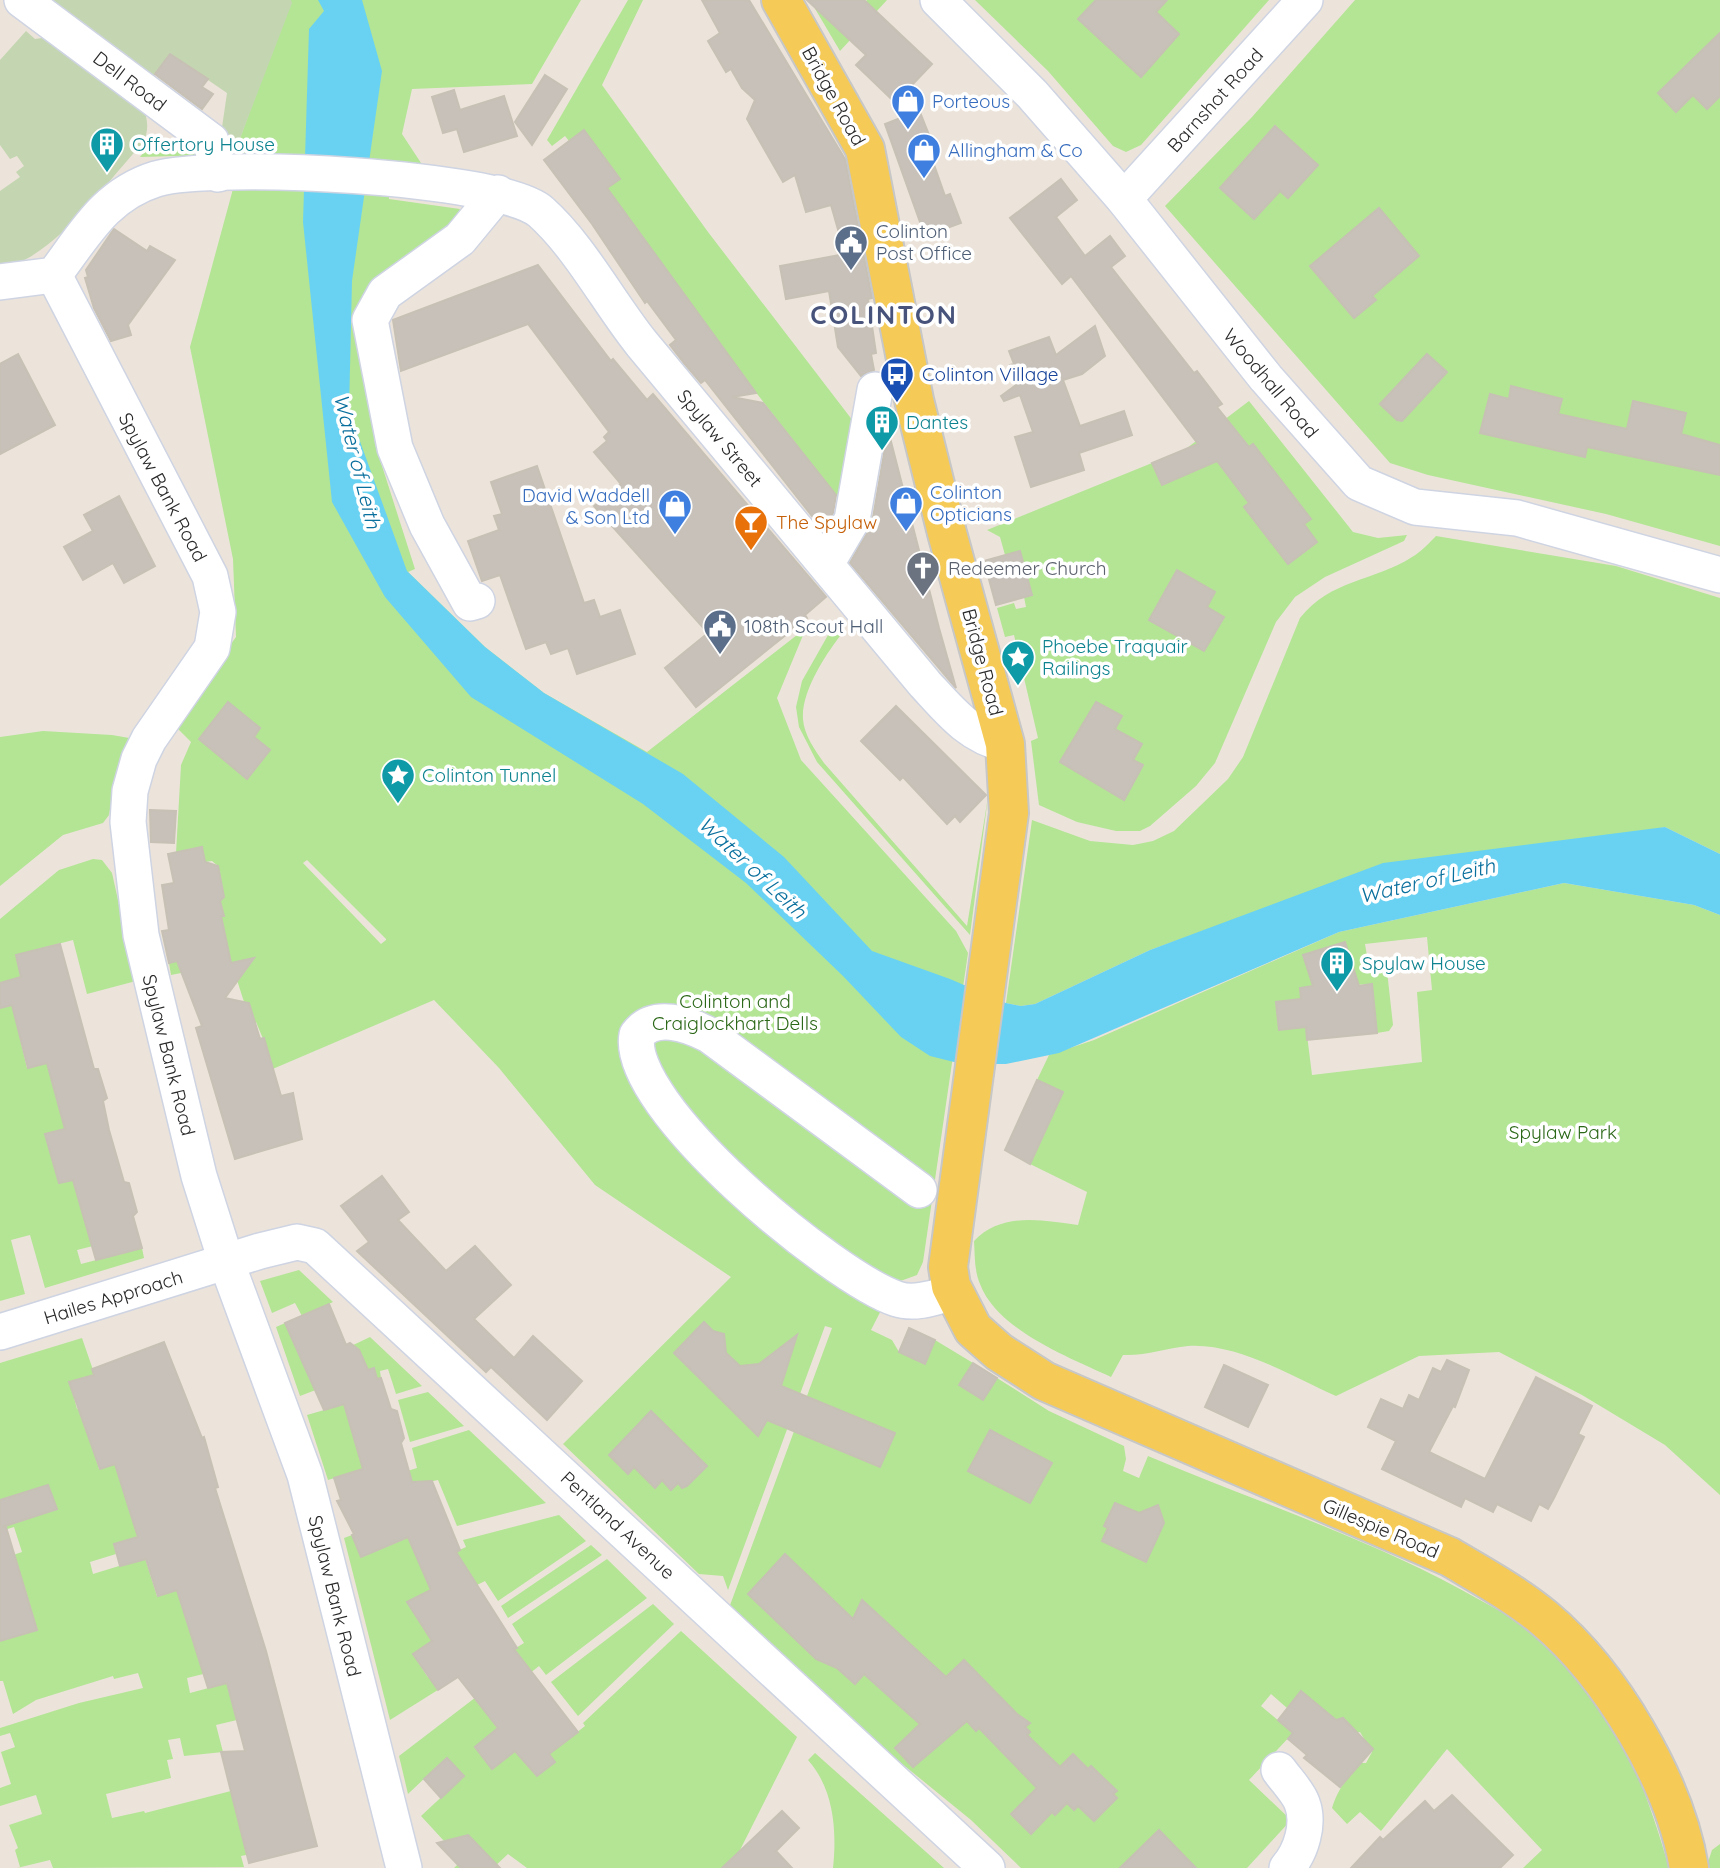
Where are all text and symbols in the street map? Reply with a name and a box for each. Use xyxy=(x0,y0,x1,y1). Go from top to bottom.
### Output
street label: Bridge Road xyxy=(797,42,871,150)
street label: Barnshot Road xyxy=(1162,43,1268,157)
street label: Dell Road xyxy=(89,46,171,116)
shop icon: Porteous xyxy=(889,82,927,131)
place label: Porteous xyxy=(932,89,1010,113)
building icon: Offertory House xyxy=(88,125,126,174)
shop icon: Allingham & Co xyxy=(905,131,943,180)
place label: Offertory House xyxy=(132,132,275,156)
place label: Allingham & Co xyxy=(948,138,1083,162)
place label: Colinton Post Office xyxy=(876,219,972,265)
public building icon: Colinton Post Office xyxy=(832,223,870,272)
district label: COLINTON xyxy=(810,298,958,331)
street label: Woodhall Road xyxy=(1218,323,1324,443)
bus stop icon: Colinton Village xyxy=(878,355,916,404)
place label: Colinton Village xyxy=(922,362,1058,386)
street label: Spylaw Street xyxy=(672,384,768,492)
water label: Water of Leith xyxy=(329,391,388,532)
building icon: Dantes xyxy=(863,403,901,452)
street label: Spylaw Bank Road xyxy=(114,408,212,566)
place label: Dantes xyxy=(906,410,968,434)
place label: Colinton Opticians xyxy=(930,480,1012,526)
place label: David Waddell & Son Ltd xyxy=(522,483,650,529)
shop icon: Colinton Opticians xyxy=(887,484,925,533)
shop icon: David Waddell & Son Ltd xyxy=(656,487,694,536)
bar icon: The Spylaw xyxy=(732,503,770,552)
place label: The Spylaw xyxy=(776,510,877,534)
church icon: Redeemer Church xyxy=(904,549,942,598)
place label: Redeemer Church xyxy=(948,556,1106,580)
street label: Bridge Road xyxy=(957,606,1009,718)
public building icon: 108th Scout Hall xyxy=(701,607,739,656)
place label: 108th Scout Hall xyxy=(744,614,883,638)
place label: Phoebe Traquair Railings xyxy=(1042,634,1189,680)
place icon: Phoebe Traquair Railings xyxy=(999,638,1037,687)
place icon: Colinton Tunnel xyxy=(379,756,417,805)
place label: Colinton Tunnel xyxy=(422,763,556,787)
water label: Water of Leith xyxy=(694,810,813,924)
water label: Water of Leith xyxy=(1357,852,1498,908)
building icon: Spylaw House xyxy=(1318,944,1356,993)
place label: Spylaw House xyxy=(1362,951,1486,975)
street label: Spylaw Bank Road xyxy=(137,972,201,1138)
park label: Colinton and Craiglockhart Dells xyxy=(652,989,818,1035)
park label: Spylaw Park xyxy=(1509,1120,1617,1144)
street label: Hailes Approach xyxy=(41,1264,185,1330)
street label: Pentland Avenue xyxy=(556,1466,680,1584)
street label: Gillespie Road xyxy=(1319,1493,1443,1563)
street label: Spylaw Bank Road xyxy=(303,1513,367,1679)

